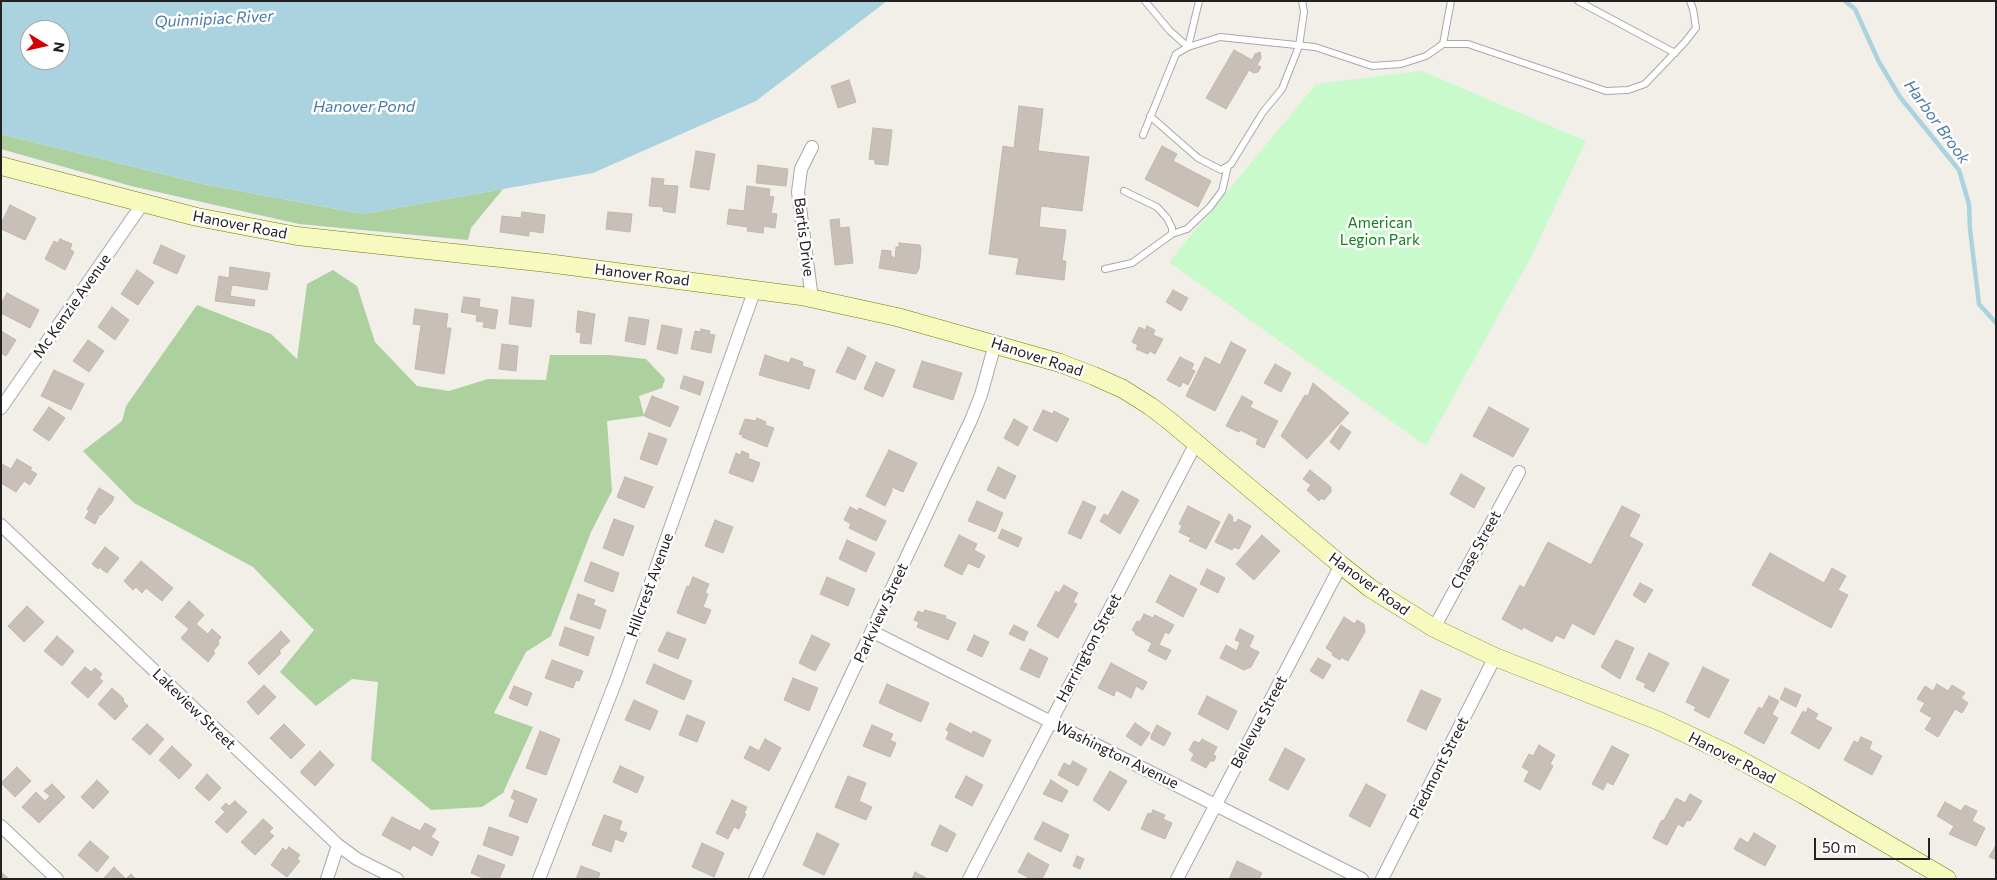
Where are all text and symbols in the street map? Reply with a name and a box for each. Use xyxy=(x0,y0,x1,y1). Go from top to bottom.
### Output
water label: Quinnipiac River xyxy=(154,6,274,32)
north arrow xyxy=(20,20,70,70)
text: N xyxy=(50,41,69,54)
water label: Harbor Brook xyxy=(1900,76,1974,168)
water label: Hanover Pond xyxy=(313,97,415,117)
street label: Bartis Drive xyxy=(790,196,818,278)
street label: Hanover Road xyxy=(191,207,289,243)
park label: American Legion Park xyxy=(1340,214,1420,249)
street label: Mc Kenzie Avenue xyxy=(29,251,115,361)
street label: Hanover Road xyxy=(593,260,691,290)
street label: Hanover Road xyxy=(989,334,1085,380)
street label: Chase Street xyxy=(1447,508,1505,592)
street label: Hillcrest Avenue xyxy=(623,530,677,640)
street label: Hanover Road xyxy=(1325,549,1413,619)
street label: Parkview Street xyxy=(850,560,912,666)
street label: Harrington Street xyxy=(1053,591,1125,705)
street label: Lakeview Street xyxy=(149,665,239,753)
street label: Bellevue Street xyxy=(1227,673,1291,771)
street label: Piedmont Street xyxy=(1406,714,1472,822)
street label: Washington Avenue xyxy=(1052,717,1182,793)
street label: Hanover Road xyxy=(1685,728,1779,788)
scale bar xyxy=(1817,828,1933,860)
text: 50 m xyxy=(1822,838,1856,856)

